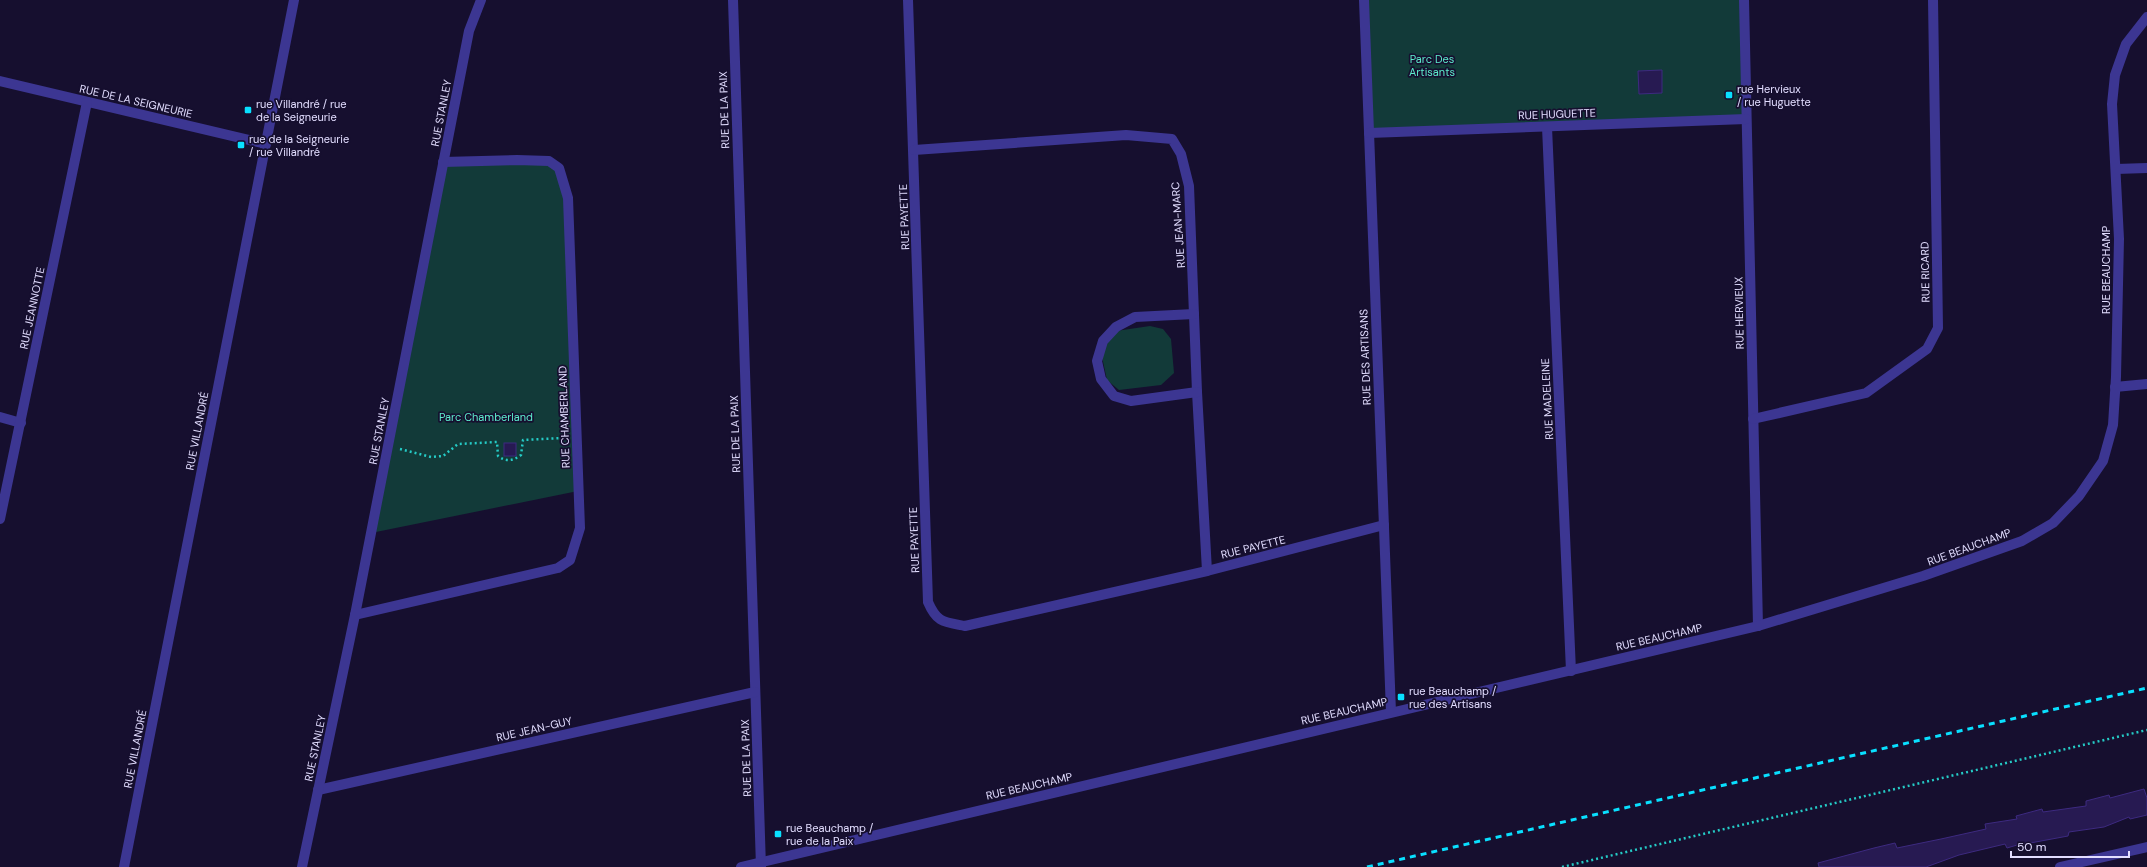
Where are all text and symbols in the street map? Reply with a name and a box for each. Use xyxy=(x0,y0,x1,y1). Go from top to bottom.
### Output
park label: Parc Des Artisants xyxy=(1409,52,1455,79)
street label: RUE DE LA PAIX xyxy=(716,71,732,149)
street label: RUE STANLEY xyxy=(428,78,454,148)
street label: RUE DE LA SEIGNEURIE xyxy=(78,81,194,121)
place label: rue Hervieux / rue Huguette xyxy=(1737,82,1811,109)
marker: rue Hervieux / rue Huguette xyxy=(1724,90,1734,100)
place label: rue Villandré / rue de la Seigneurie xyxy=(256,97,347,124)
marker: rue Villandré / rue de la Seigneurie xyxy=(243,105,253,115)
street label: RUE HUGUETTE xyxy=(1518,106,1596,122)
place label: rue de la Seigneurie / rue Villandré xyxy=(249,132,349,159)
marker: rue de la Seigneurie / rue Villandré xyxy=(236,140,246,150)
street label: RUE JEAN-MARC xyxy=(1168,181,1188,269)
street label: RUE PAYETTE xyxy=(896,184,912,250)
street label: RUE BEAUCHAMP xyxy=(2099,226,2113,314)
street label: RUE RICARD xyxy=(1917,241,1933,303)
street label: RUE JEANNOTTE xyxy=(16,266,48,350)
street label: RUE HERVIEUX xyxy=(1731,276,1747,350)
street label: RUE DES ARTISANS xyxy=(1356,309,1374,405)
street label: RUE MADELEINE xyxy=(1538,358,1556,440)
street label: RUE CHAMBERLAND xyxy=(555,365,573,468)
street label: RUE VILLANDRÉ xyxy=(183,391,211,471)
street label: RUE DE LA PAIX xyxy=(727,395,743,473)
street label: RUE STANLEY xyxy=(366,396,392,466)
park label: Parc Chamberland xyxy=(439,410,533,424)
street label: RUE PAYETTE xyxy=(906,507,922,573)
street label: RUE BEAUCHAMP xyxy=(1925,525,2013,569)
street label: RUE PAYETTE xyxy=(1219,532,1287,562)
street label: RUE BEAUCHAMP xyxy=(1614,620,1704,654)
place label: rue Beauchamp / rue des Artisans xyxy=(1409,684,1496,711)
marker: rue Beauchamp / rue des Artisans xyxy=(1396,692,1406,702)
street label: RUE BEAUCHAMP xyxy=(1299,694,1389,728)
street label: RUE VILLANDRÉ xyxy=(121,709,149,789)
street label: RUE STANLEY xyxy=(301,713,329,783)
street label: RUE JEAN-GUY xyxy=(495,713,574,745)
street label: RUE DE LA PAIX xyxy=(738,719,754,797)
street label: RUE BEAUCHAMP xyxy=(984,769,1074,803)
place label: rue Beauchamp / rue de la Paix xyxy=(786,821,873,848)
marker: rue Beauchamp / rue de la Paix xyxy=(773,829,783,839)
scale bar xyxy=(2011,833,2129,859)
text: 50 m xyxy=(2017,839,2046,855)

